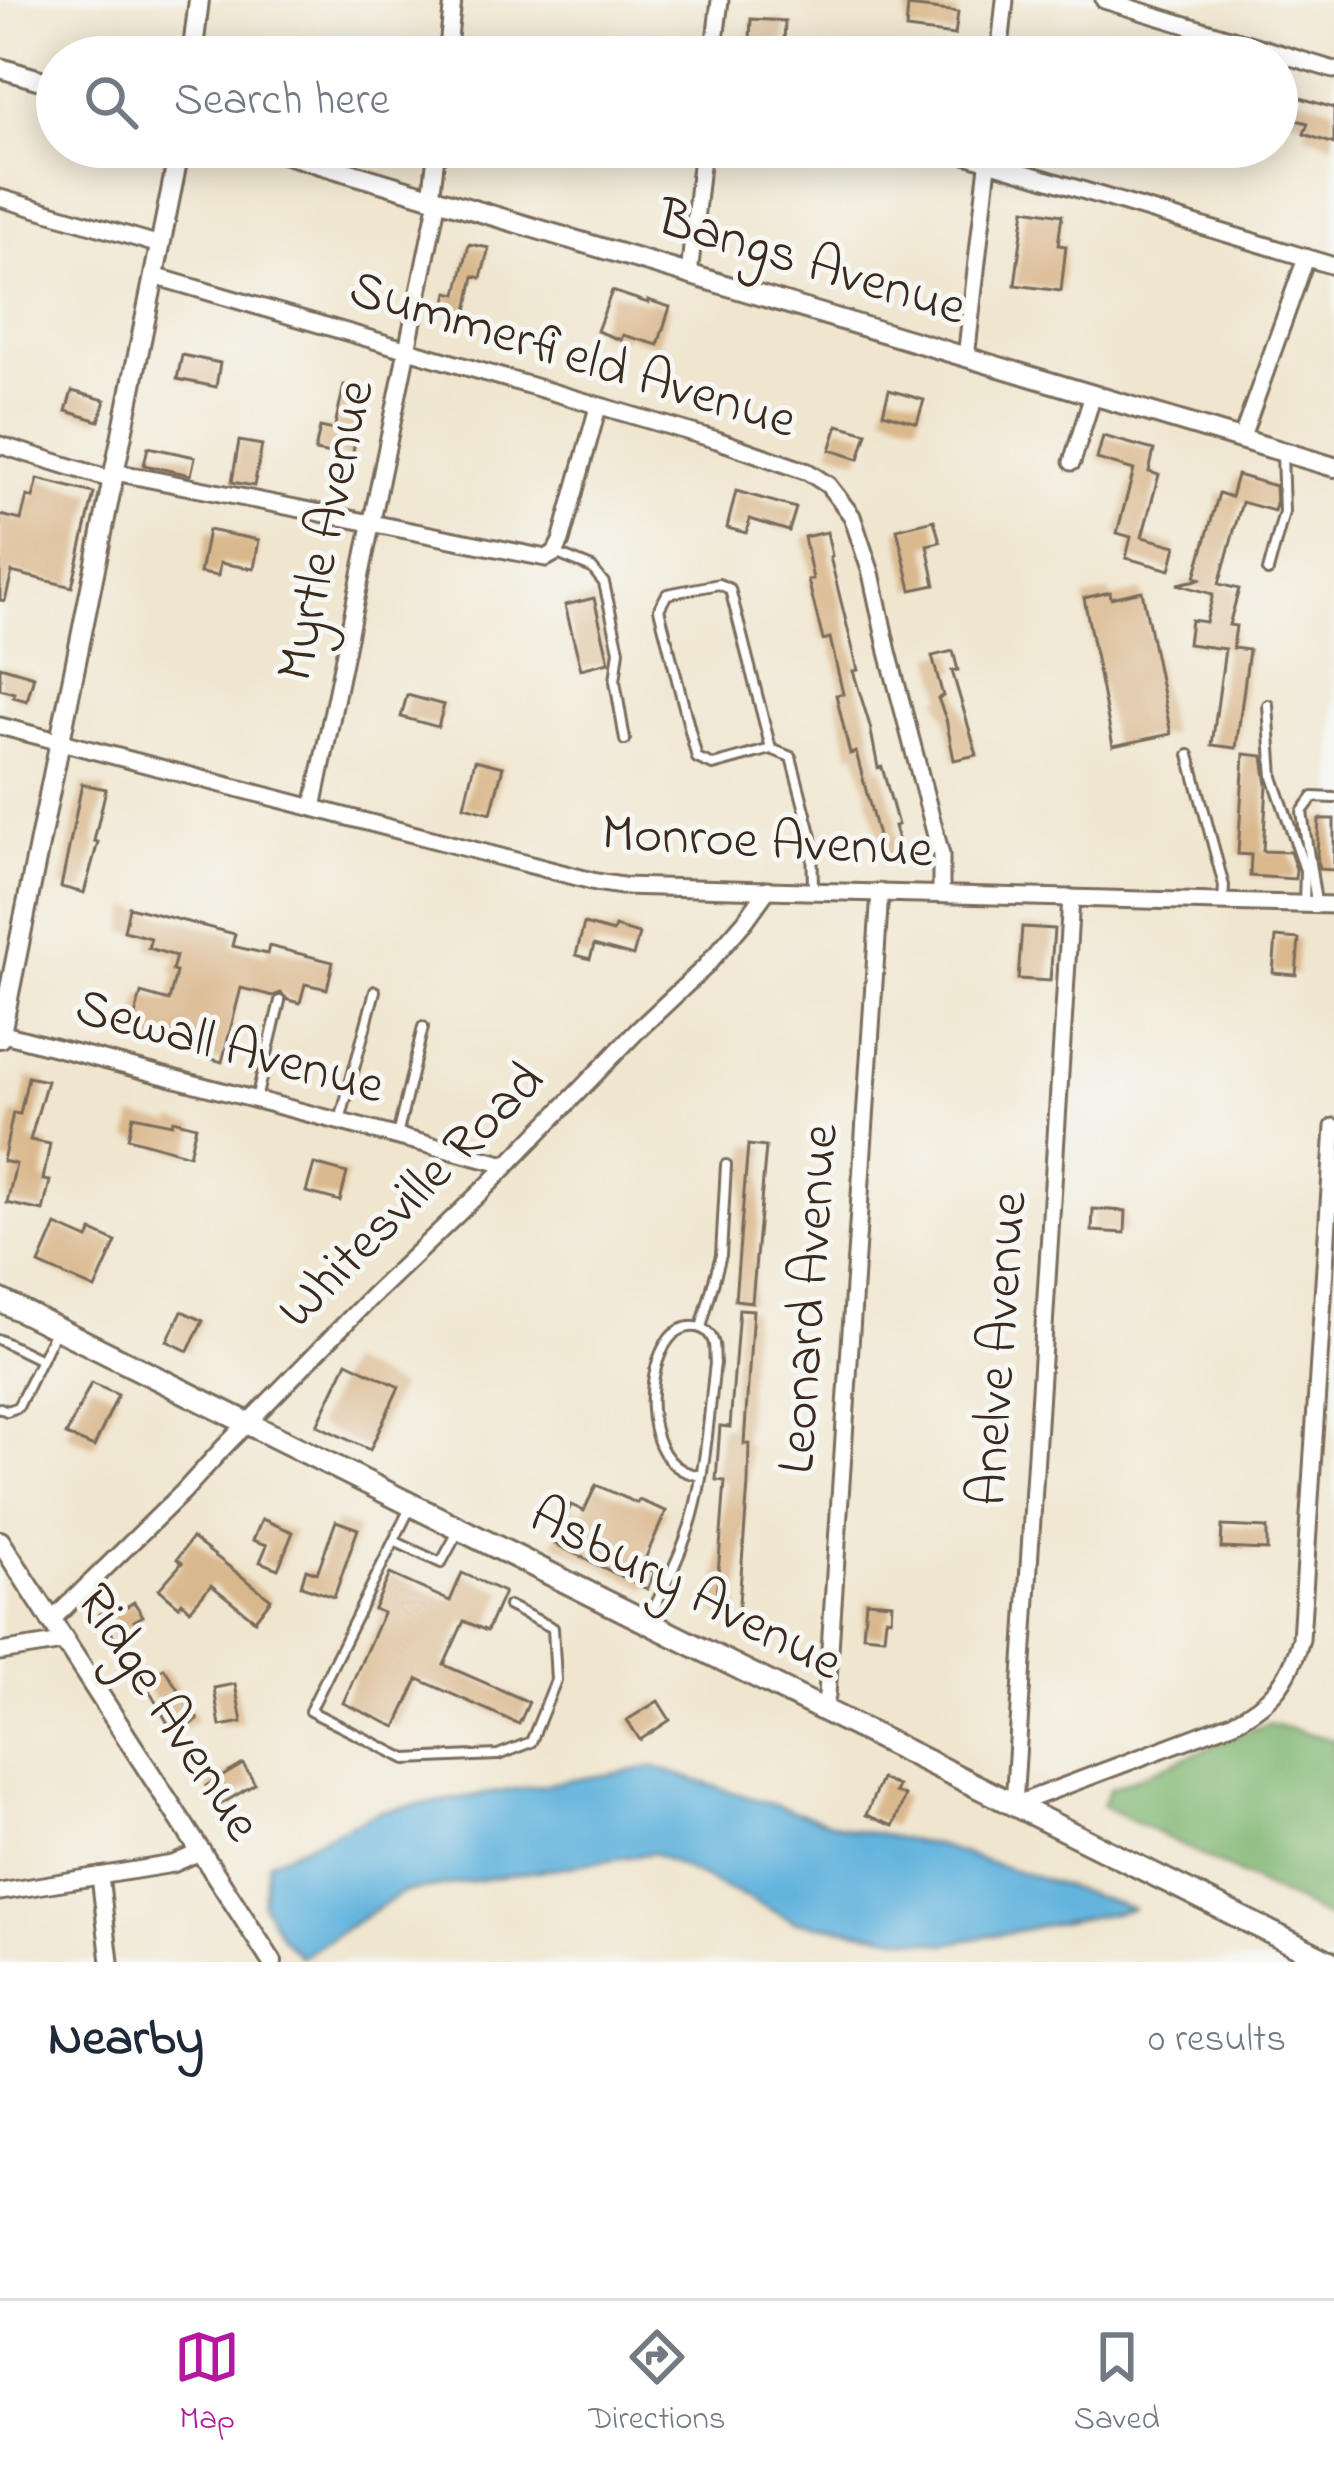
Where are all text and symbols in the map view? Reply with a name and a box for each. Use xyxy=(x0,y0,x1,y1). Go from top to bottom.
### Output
search box xyxy=(36,36,1298,168)
icon: search xyxy=(78,69,144,135)
text: Search here xyxy=(174,69,390,135)
street label: Bangs Avenue xyxy=(645,181,976,350)
street label: Summerfield Avenue xyxy=(339,252,806,462)
street label: Myrtle Avenue xyxy=(258,372,398,689)
street label: Monroe Avenue xyxy=(599,796,935,892)
street label: Sewall Avenue xyxy=(66,970,393,1128)
street label: Whitesville Road xyxy=(261,1045,565,1349)
street label: Leonard Avenue xyxy=(760,1121,862,1476)
street label: Anelve Avenue xyxy=(951,1188,1051,1509)
street label: Asbury Avenue xyxy=(515,1479,856,1704)
street label: Ridge Avenue xyxy=(53,1570,279,1859)
text: Nearby xyxy=(48,2003,204,2078)
text: 0 results xyxy=(1148,2012,1286,2069)
tab: Map xyxy=(174,2324,240,2444)
tab: Directions xyxy=(588,2324,725,2444)
tab: Saved xyxy=(1074,2324,1160,2444)

